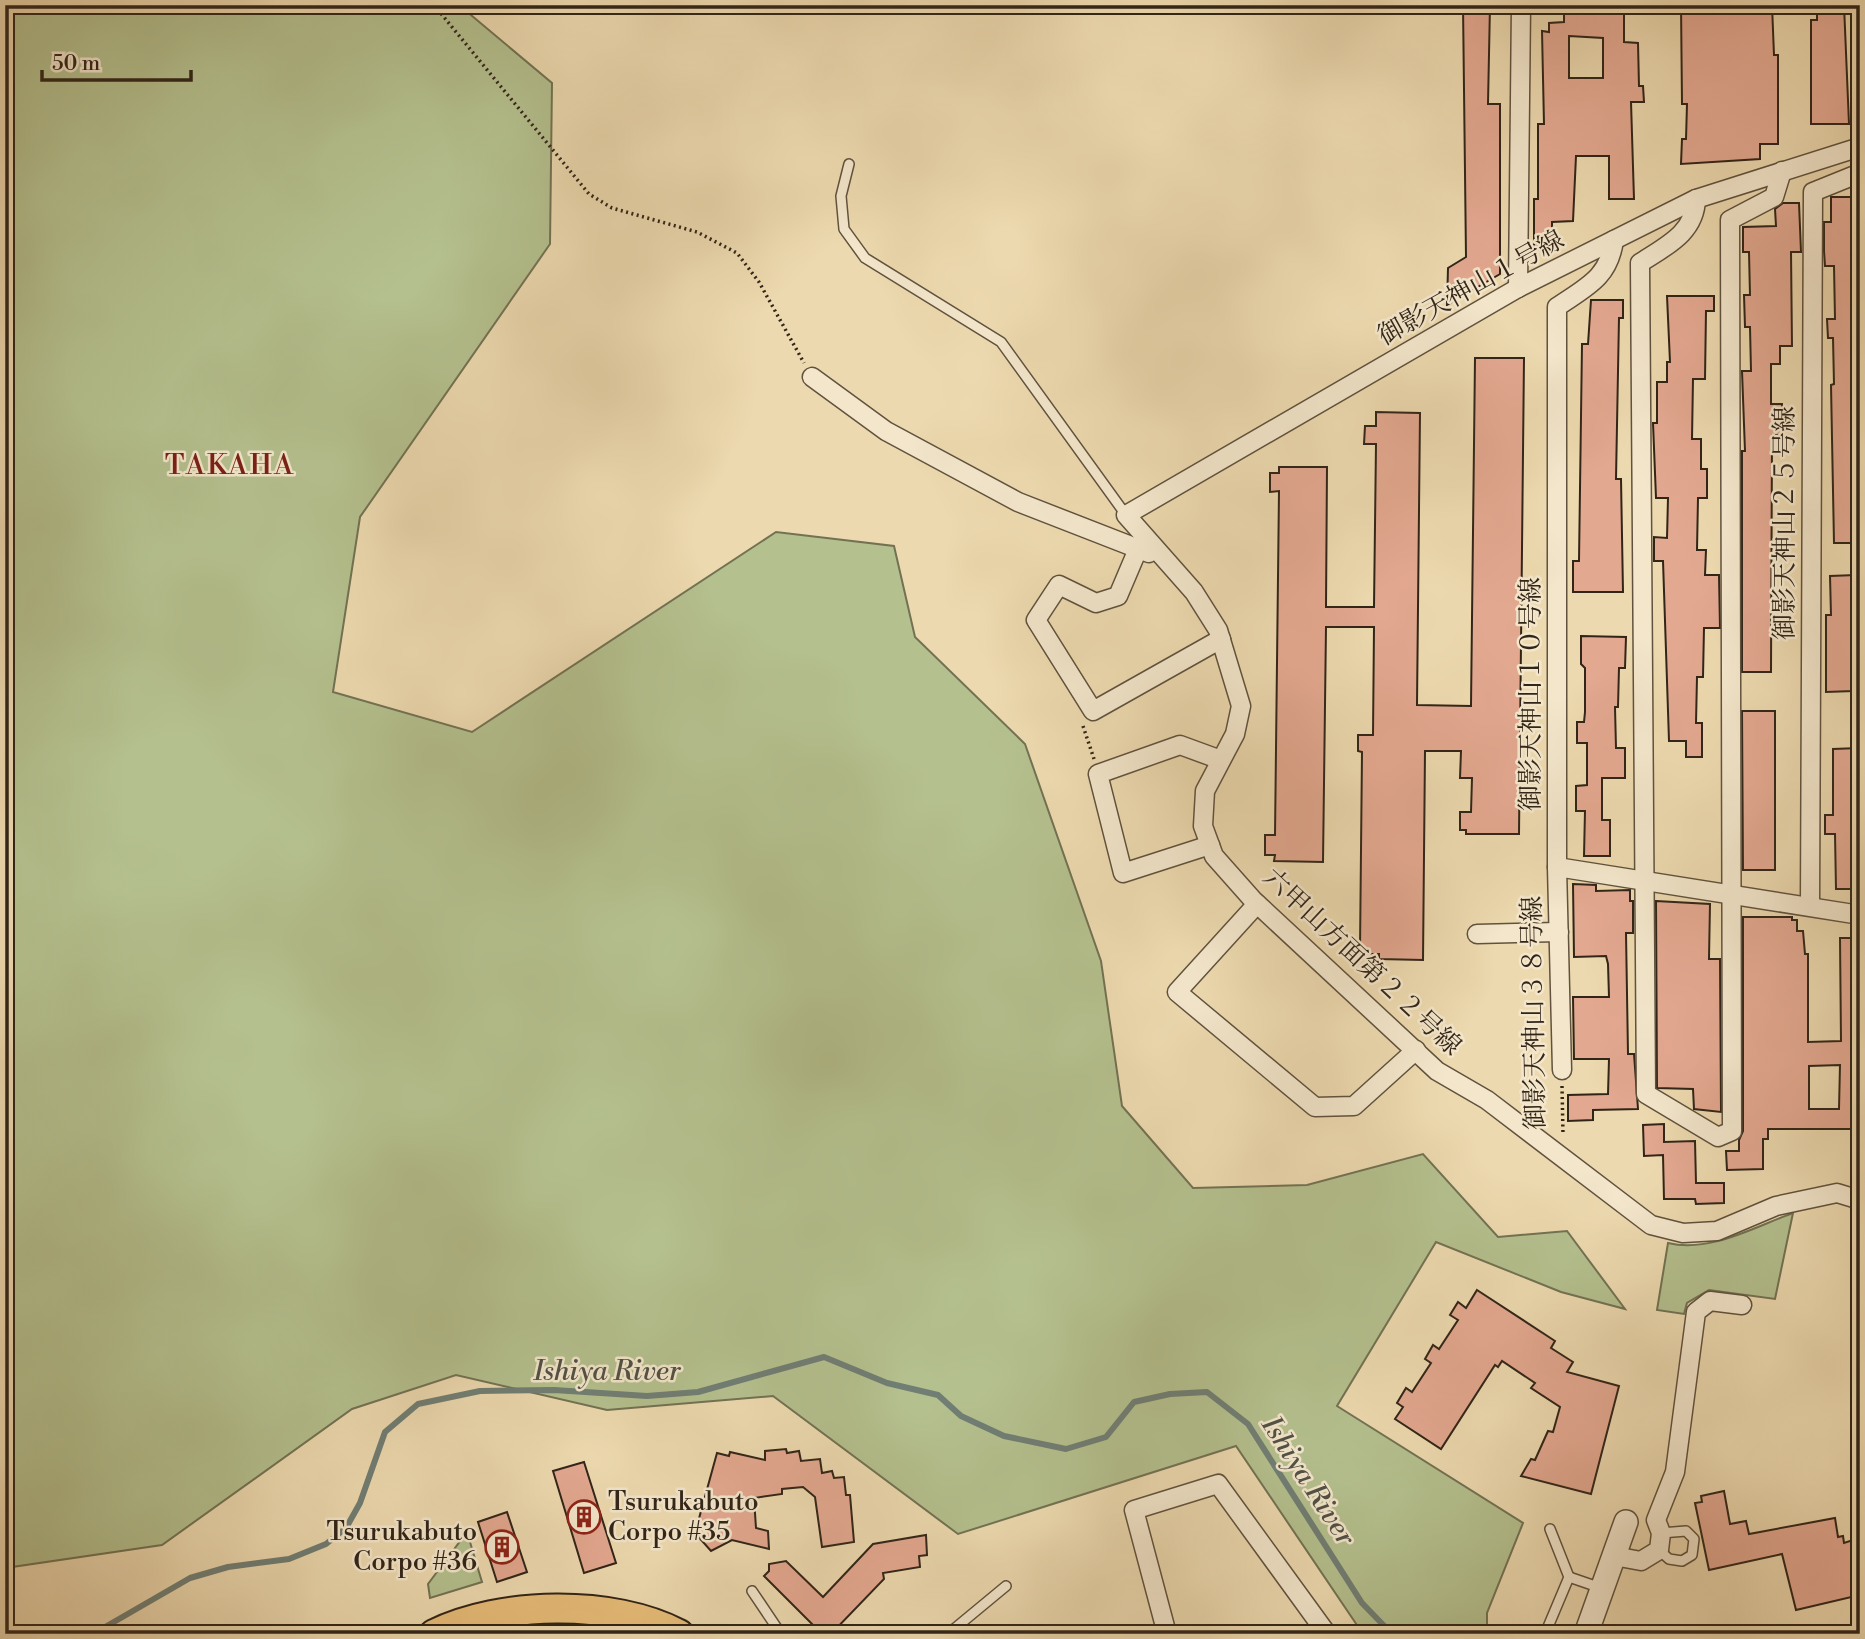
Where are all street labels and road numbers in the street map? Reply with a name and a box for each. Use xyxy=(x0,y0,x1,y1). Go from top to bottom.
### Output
street label: 御影天神山１号線 xyxy=(1372,224,1570,352)
street label: 御影天神山２５号線 xyxy=(1769,406,1801,640)
street label: 御影天神山１０号線 xyxy=(1515,577,1547,811)
street label: 六甲山方面第２２号線 xyxy=(1256,862,1468,1062)
street label: 御影天神山３８号線 xyxy=(1516,896,1552,1130)

